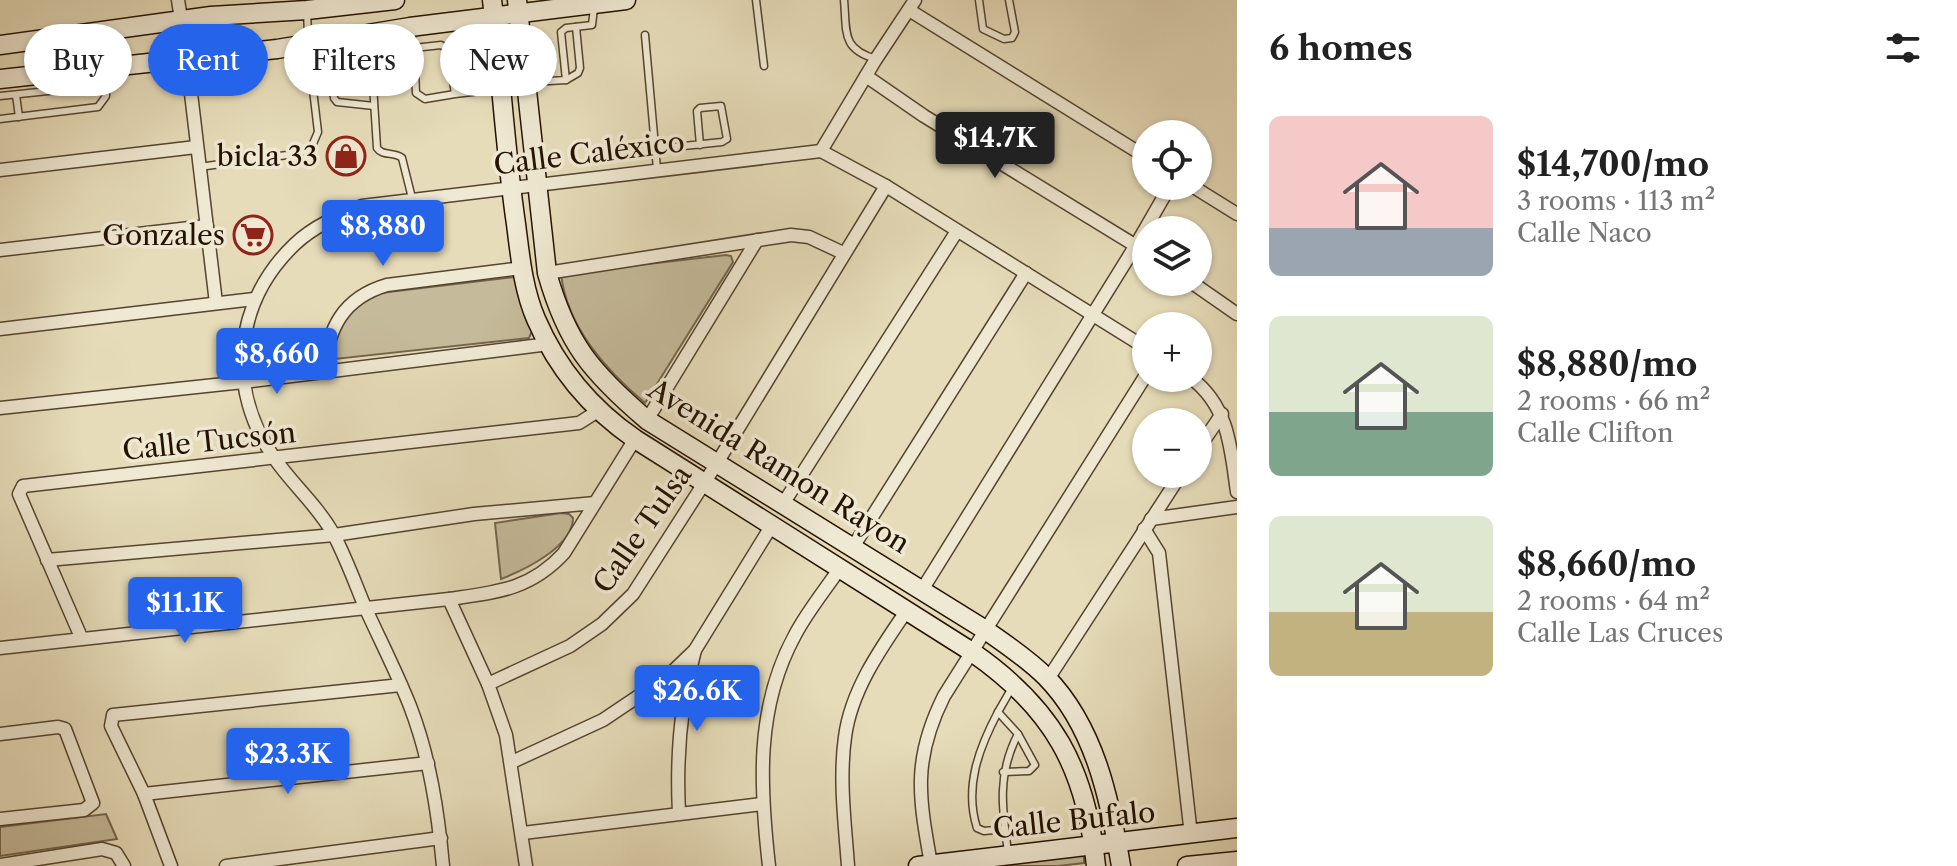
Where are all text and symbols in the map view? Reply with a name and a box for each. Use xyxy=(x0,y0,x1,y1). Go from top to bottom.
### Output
chip: Buy xyxy=(24,24,132,96)
chip: Rent xyxy=(148,24,268,96)
chip: Filters xyxy=(284,24,424,96)
chip: New xyxy=(440,24,557,96)
icon: filters xyxy=(1881,26,1925,70)
text: 6 homes xyxy=(1269,27,1413,69)
pin: $14.7K xyxy=(930,112,1060,180)
map controls xyxy=(1132,120,1212,488)
button: locate xyxy=(1132,120,1212,200)
text: $14.7K xyxy=(954,122,1036,154)
street label: Calle Caléxico xyxy=(492,124,686,182)
shop icon: bicla 33 xyxy=(325,135,367,177)
place label: bicla 33 xyxy=(217,139,318,173)
text: $14,700/mo xyxy=(1517,143,1709,185)
icon: home xyxy=(1333,148,1429,244)
text: 3 rooms · 113 m² xyxy=(1517,185,1715,217)
pin: $8,880 xyxy=(318,200,448,268)
text: $8,880 xyxy=(340,210,426,242)
supermarket icon: Gonzales xyxy=(232,214,274,256)
button: layers xyxy=(1132,216,1212,296)
text: Calle Naco xyxy=(1517,217,1652,249)
place label: Gonzales xyxy=(102,218,225,252)
button: + xyxy=(1132,312,1212,392)
pin: $8,660 xyxy=(212,328,342,396)
text: $8,660 xyxy=(234,338,320,370)
text: $8,880/mo xyxy=(1517,343,1697,385)
icon: home xyxy=(1333,348,1429,444)
street label: Avenida Ramon Rayon xyxy=(641,371,916,560)
text: 2 rooms · 66 m² xyxy=(1517,385,1710,417)
button: − xyxy=(1132,408,1212,488)
street label: Calle Tucsón xyxy=(121,415,297,467)
text: Calle Clifton xyxy=(1517,417,1674,449)
street label: Calle Tulsa xyxy=(586,458,698,599)
text: $8,660/mo xyxy=(1517,543,1696,585)
icon: home xyxy=(1333,548,1429,644)
pin: $11.1K xyxy=(120,577,250,645)
text: 2 rooms · 64 m² xyxy=(1517,585,1710,617)
text: $11.1K xyxy=(146,587,224,619)
text: Calle Las Cruces xyxy=(1517,617,1723,649)
pin: $26.6K xyxy=(632,665,762,733)
text: $26.6K xyxy=(653,675,741,707)
pin: $23.3K xyxy=(223,728,353,796)
text: $23.3K xyxy=(244,738,332,770)
street label: Calle Bufalo xyxy=(991,795,1157,845)

